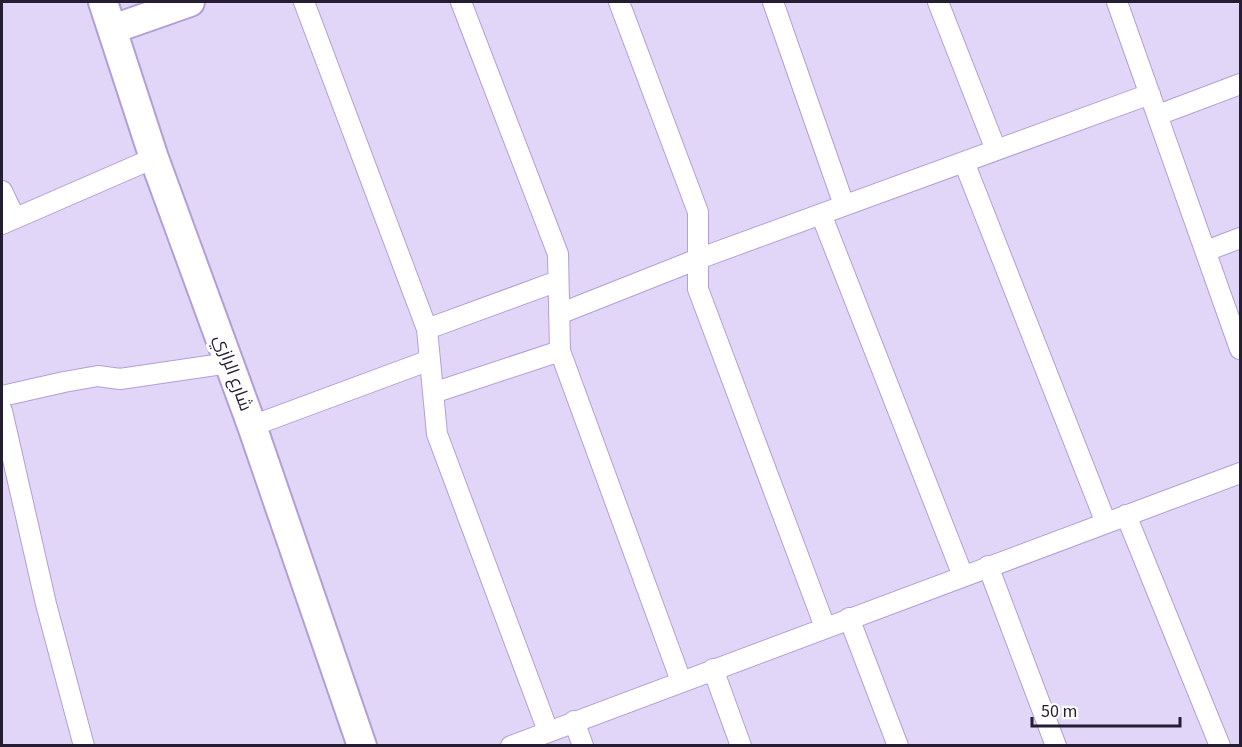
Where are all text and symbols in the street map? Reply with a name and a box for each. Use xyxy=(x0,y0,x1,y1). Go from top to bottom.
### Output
street label: شارع الرازي xyxy=(207,331,258,415)
scale bar xyxy=(1032,690,1180,728)
text: 50 m xyxy=(1041,699,1077,724)

